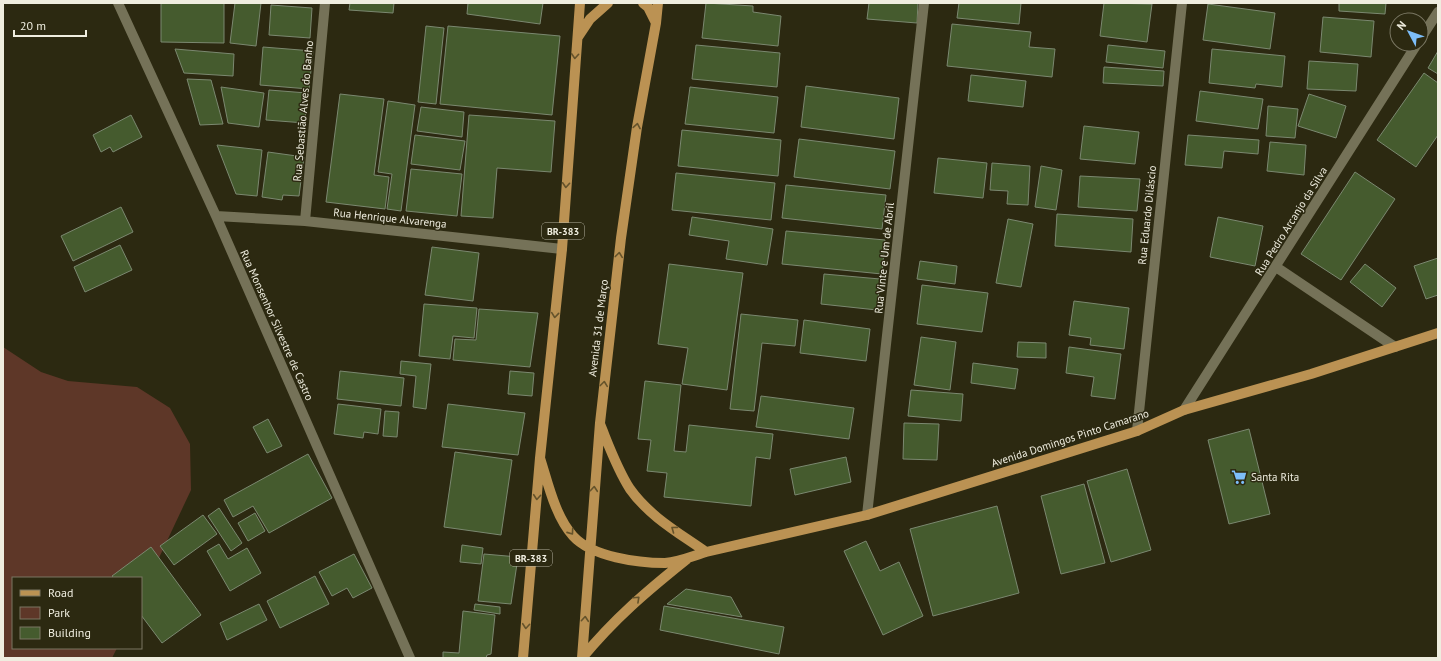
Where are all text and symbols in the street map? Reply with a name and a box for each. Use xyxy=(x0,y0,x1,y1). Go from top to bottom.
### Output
scale bar xyxy=(14,12,86,38)
north arrow xyxy=(1389,12,1429,52)
text: 20 m xyxy=(20,18,46,33)
text: N xyxy=(1394,18,1409,33)
street label: Rua Sebastião Alves do Banho xyxy=(290,40,316,182)
one-way arrow xyxy=(571,53,580,59)
one-way arrow xyxy=(632,123,641,129)
street label: Rua Pedro Arcanjo da Silva xyxy=(1252,164,1330,278)
street label: Rua Eduardo Diláscio xyxy=(1135,165,1159,265)
one-way arrow xyxy=(562,182,571,188)
street label: Rua Vinte e Um de Abril xyxy=(871,201,897,314)
street label: Rua Henrique Alvarenga xyxy=(333,205,447,231)
road number: BR-383 xyxy=(542,223,584,239)
street label: Rua Monsenhor Silvestre de Castro xyxy=(237,247,317,403)
one-way arrow xyxy=(614,252,623,258)
street label: Avenida 31 de Março xyxy=(585,278,611,377)
one-way arrow xyxy=(551,312,560,318)
one-way arrow xyxy=(599,381,608,387)
street label: Avenida Domingos Pinto Camarano xyxy=(989,406,1151,470)
supermarket icon: Santa Rita xyxy=(1230,468,1248,486)
place label: Santa Rita xyxy=(1251,470,1299,484)
one-way arrow xyxy=(589,486,598,492)
one-way arrow xyxy=(532,494,541,500)
one-way arrow xyxy=(566,527,573,534)
one-way arrow xyxy=(671,527,678,534)
road number: BR-383 xyxy=(510,550,552,566)
legend xyxy=(12,577,142,649)
text: Road xyxy=(48,585,73,600)
one-way arrow xyxy=(633,597,640,604)
text: Park xyxy=(48,605,70,620)
one-way arrow xyxy=(580,616,589,622)
one-way arrow xyxy=(521,623,530,629)
text: Building xyxy=(48,625,91,640)

